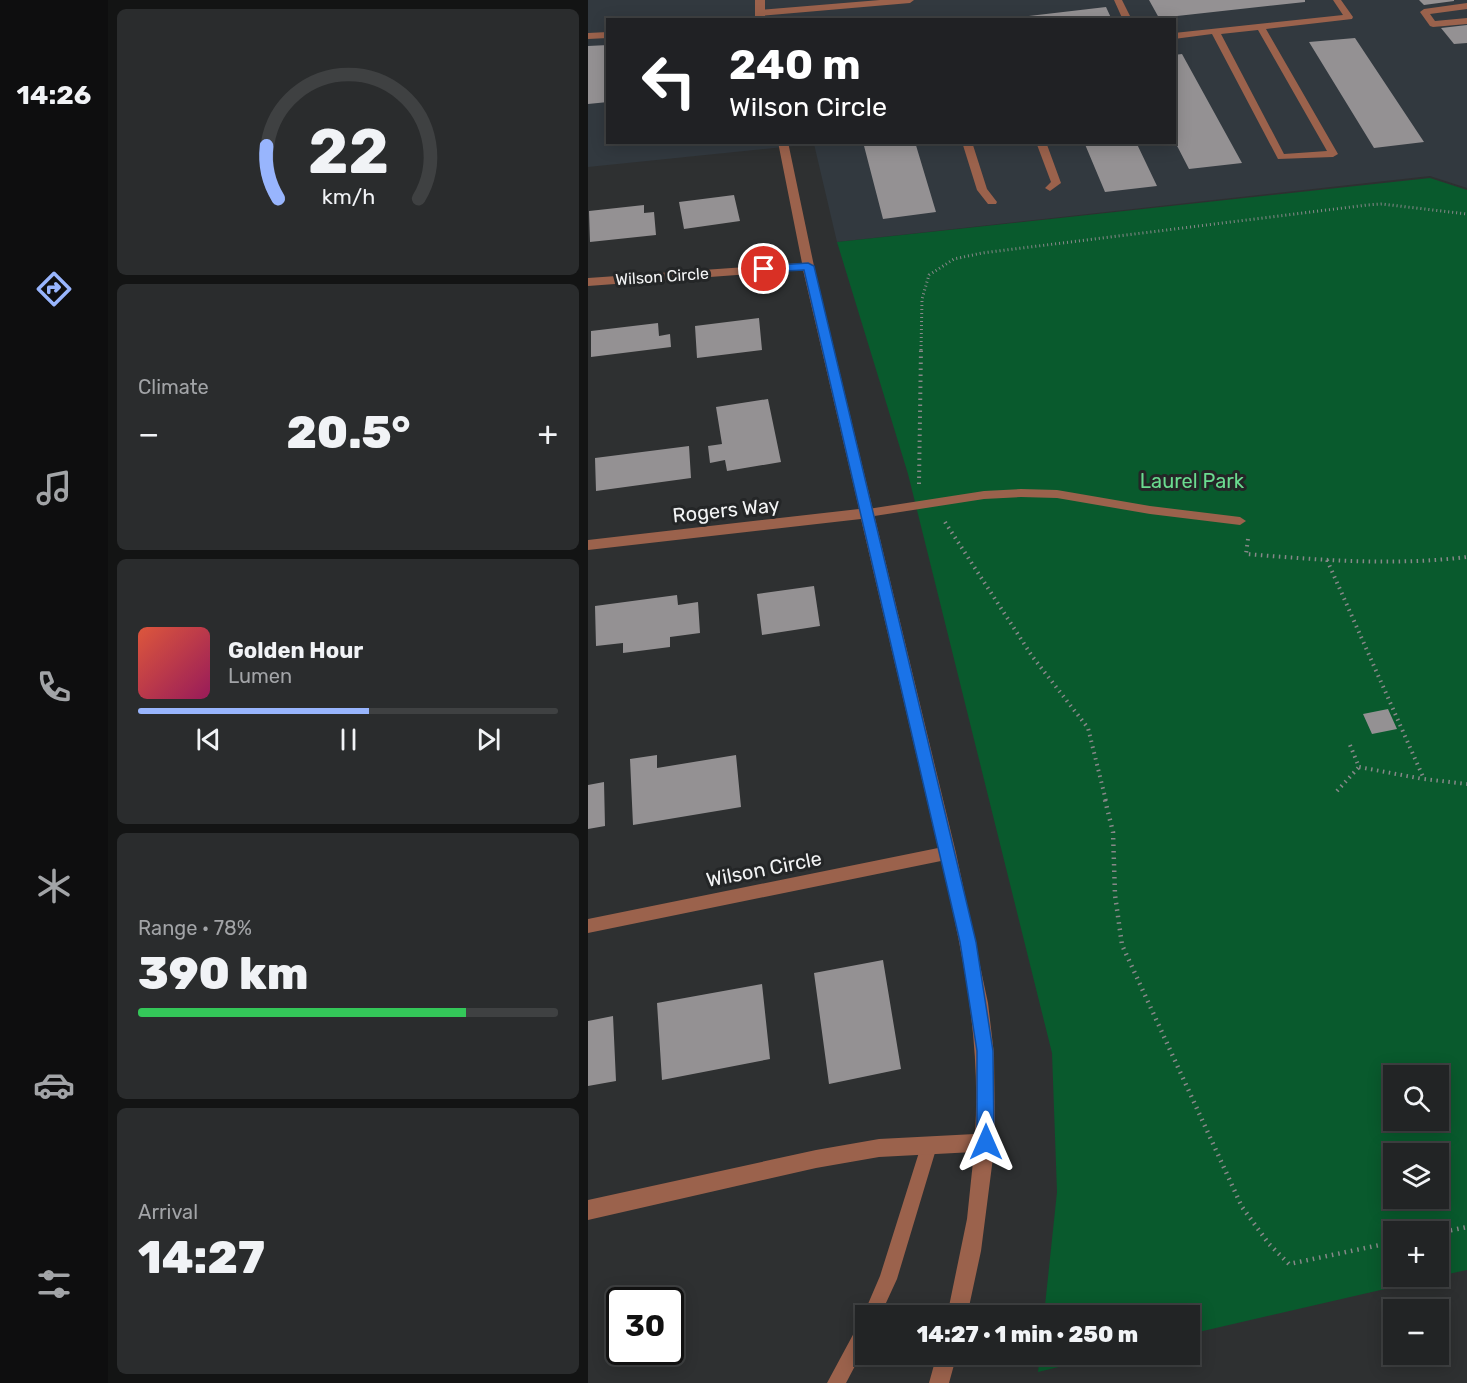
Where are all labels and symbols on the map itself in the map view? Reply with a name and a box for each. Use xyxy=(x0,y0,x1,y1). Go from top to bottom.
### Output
pin xyxy=(738,243,789,294)
street label: Wilson Circle xyxy=(615,264,709,289)
park label: Laurel Park xyxy=(1140,469,1245,493)
street label: Rogers Way xyxy=(671,492,781,528)
street label: Wilson Circle xyxy=(704,846,824,892)
position arrow xyxy=(954,1110,1018,1174)
speed limit sign: 30 xyxy=(606,1287,684,1365)

